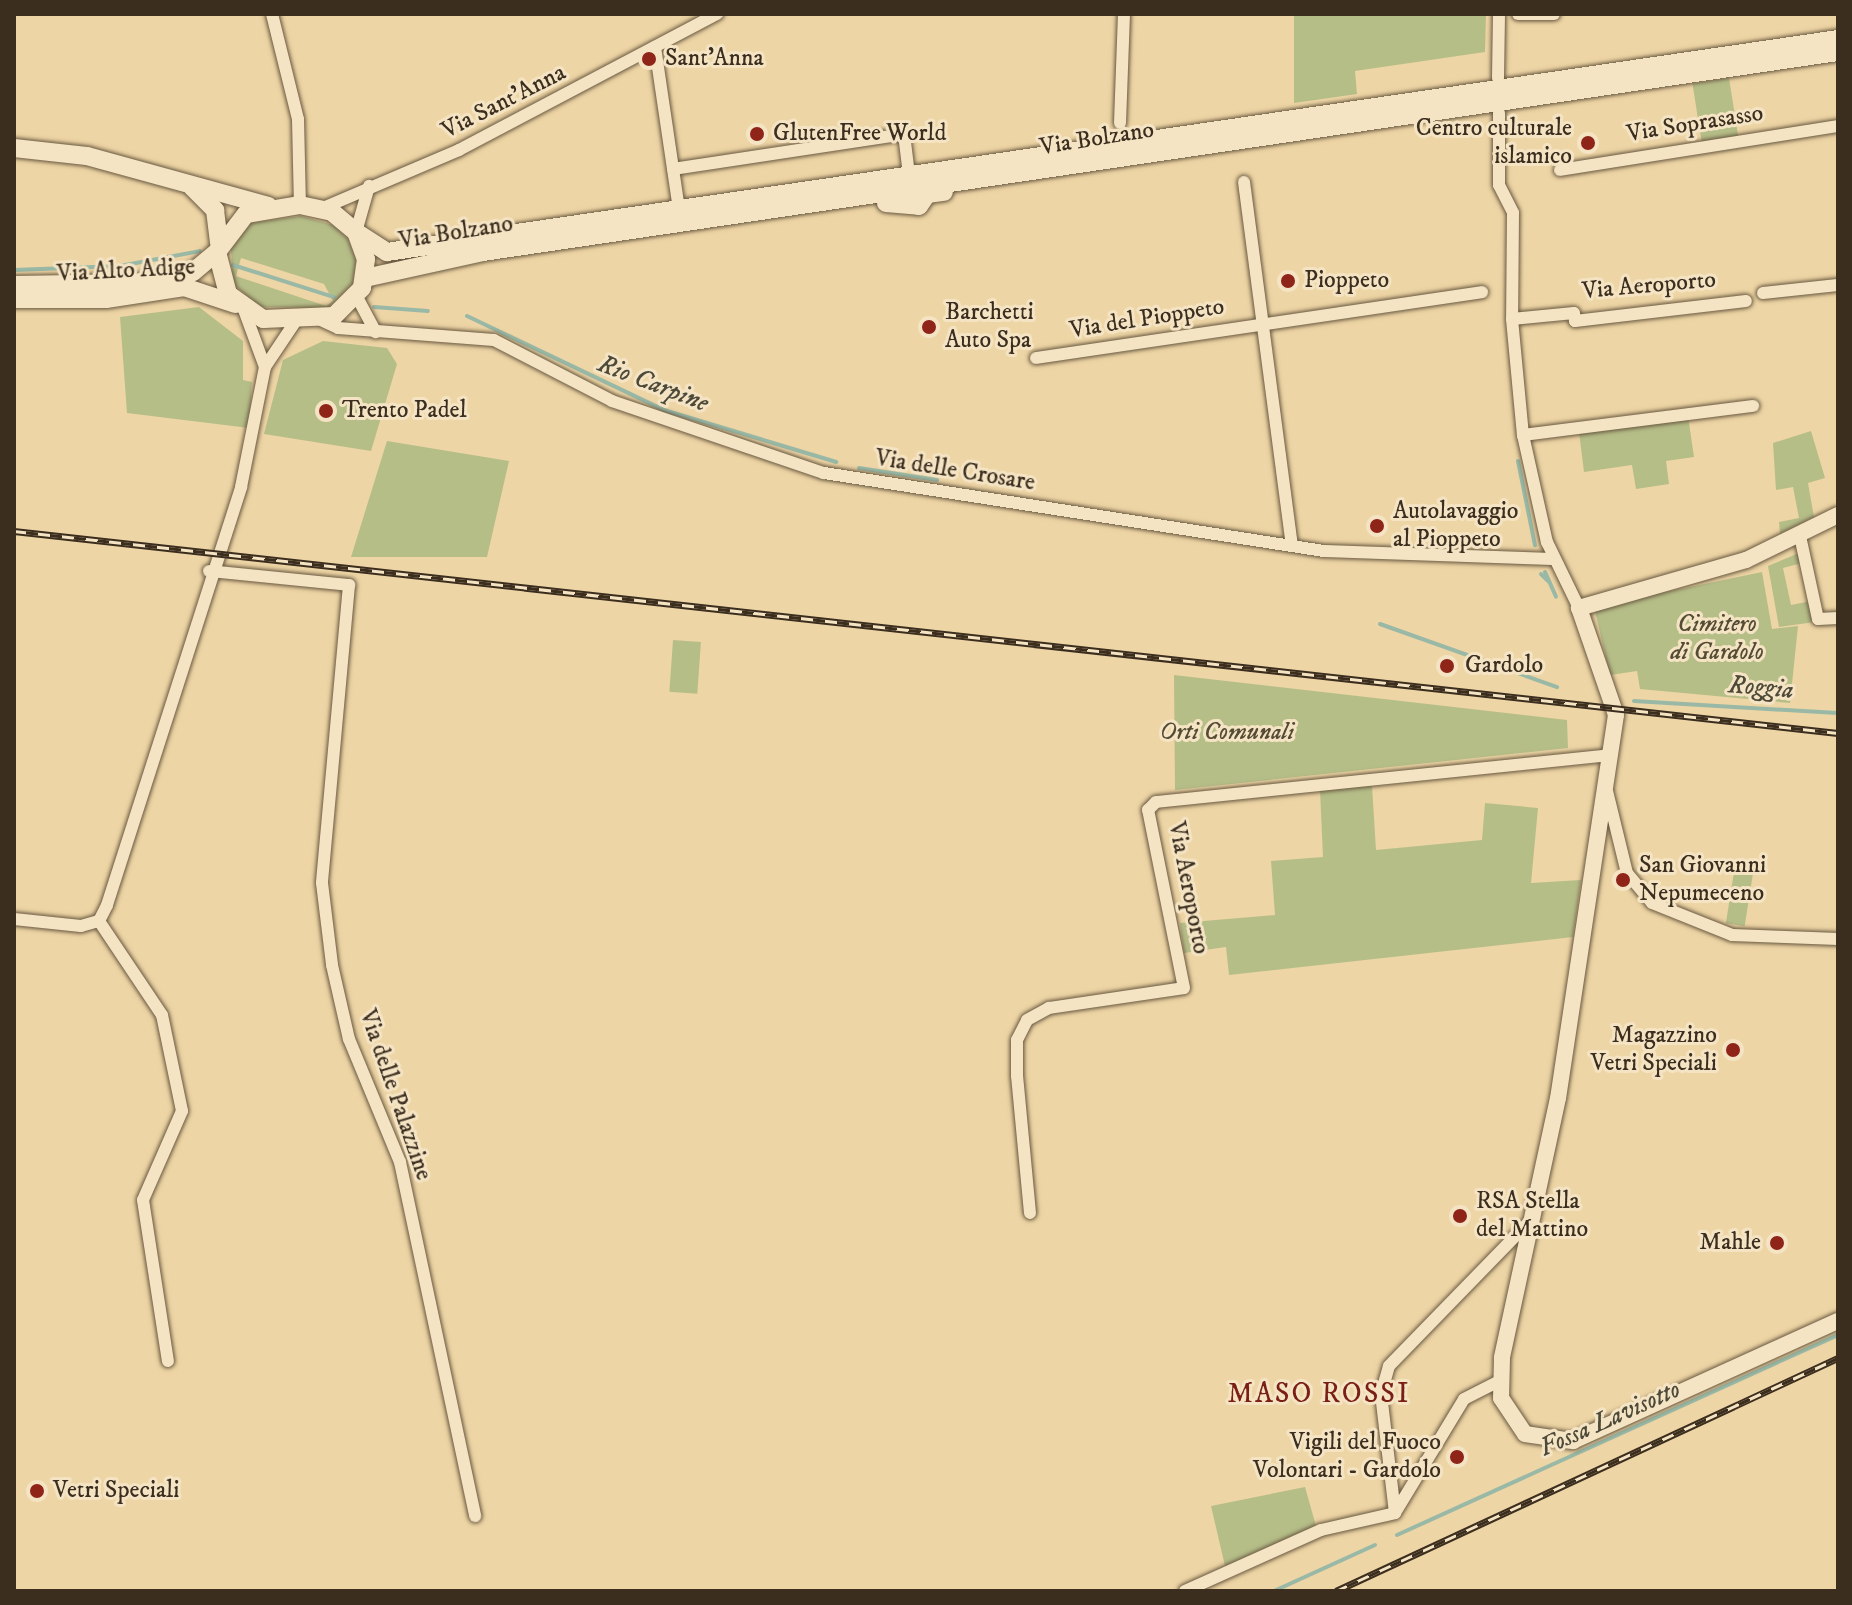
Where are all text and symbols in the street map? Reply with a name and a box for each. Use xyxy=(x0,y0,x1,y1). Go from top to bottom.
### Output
place label: Sant'Anna xyxy=(665,45,764,73)
marker: Sant'Anna xyxy=(640,50,658,68)
street label: Via Sant'Anna xyxy=(437,58,571,146)
street label: Via Soprasasso xyxy=(1625,99,1765,149)
place label: Centro culturale islamico xyxy=(1416,115,1572,171)
street label: Via Bolzano xyxy=(1038,116,1156,162)
place label: GlutenFree World xyxy=(773,120,947,148)
marker: GlutenFree World xyxy=(748,125,766,143)
marker: Centro culturale islamico xyxy=(1579,134,1597,152)
street label: Via Bolzano xyxy=(397,210,515,256)
street label: Via Alto Adige xyxy=(56,253,196,289)
street label: Via Aeroporto xyxy=(1581,266,1717,306)
place label: Pioppeto xyxy=(1304,267,1389,295)
marker: Pioppeto xyxy=(1279,272,1297,290)
street label: Via del Pioppeto xyxy=(1068,293,1226,345)
place label: Barchetti Auto Spa xyxy=(945,299,1034,355)
marker: Barchetti Auto Spa xyxy=(920,318,938,336)
water label: Rio Carpine xyxy=(593,349,713,419)
place label: Trento Padel xyxy=(342,397,467,425)
marker: Trento Padel xyxy=(317,402,335,420)
street label: Via delle Crosare xyxy=(873,444,1037,498)
place label: Autolavaggio al Pioppeto xyxy=(1393,498,1518,554)
marker: Autolavaggio al Pioppeto xyxy=(1368,517,1386,535)
park label: Cimitero di Gardolo xyxy=(1670,611,1764,667)
place label: Gardolo xyxy=(1465,652,1543,680)
marker: Gardolo xyxy=(1436,655,1458,677)
water label: Roggia xyxy=(1727,670,1795,706)
park label: Orti Comunali xyxy=(1160,719,1294,747)
street label: Via Aeroporto xyxy=(1161,819,1215,957)
place label: San Giovanni Nepumeceno xyxy=(1639,852,1766,908)
marker: San Giovanni Nepumeceno xyxy=(1614,871,1632,889)
street label: Via delle Palazzine xyxy=(352,1006,438,1184)
place label: Magazzino Vetri Speciali xyxy=(1591,1022,1717,1078)
marker: Magazzino Vetri Speciali xyxy=(1724,1041,1742,1059)
place label: RSA Stella del Mattino xyxy=(1476,1188,1588,1244)
marker: RSA Stella del Mattino xyxy=(1451,1207,1469,1225)
place label: Mahle xyxy=(1699,1229,1761,1257)
marker: Mahle xyxy=(1768,1234,1786,1252)
water label: Fossa Lavisotto xyxy=(1535,1374,1685,1464)
district label: MASO ROSSI xyxy=(1227,1377,1411,1411)
place label: Vigili del Fuoco Volontari - Gardolo xyxy=(1253,1429,1441,1485)
marker: Vigili del Fuoco Volontari - Gardolo xyxy=(1448,1448,1466,1466)
place label: Vetri Speciali xyxy=(53,1477,179,1505)
marker: Vetri Speciali xyxy=(28,1482,46,1500)

